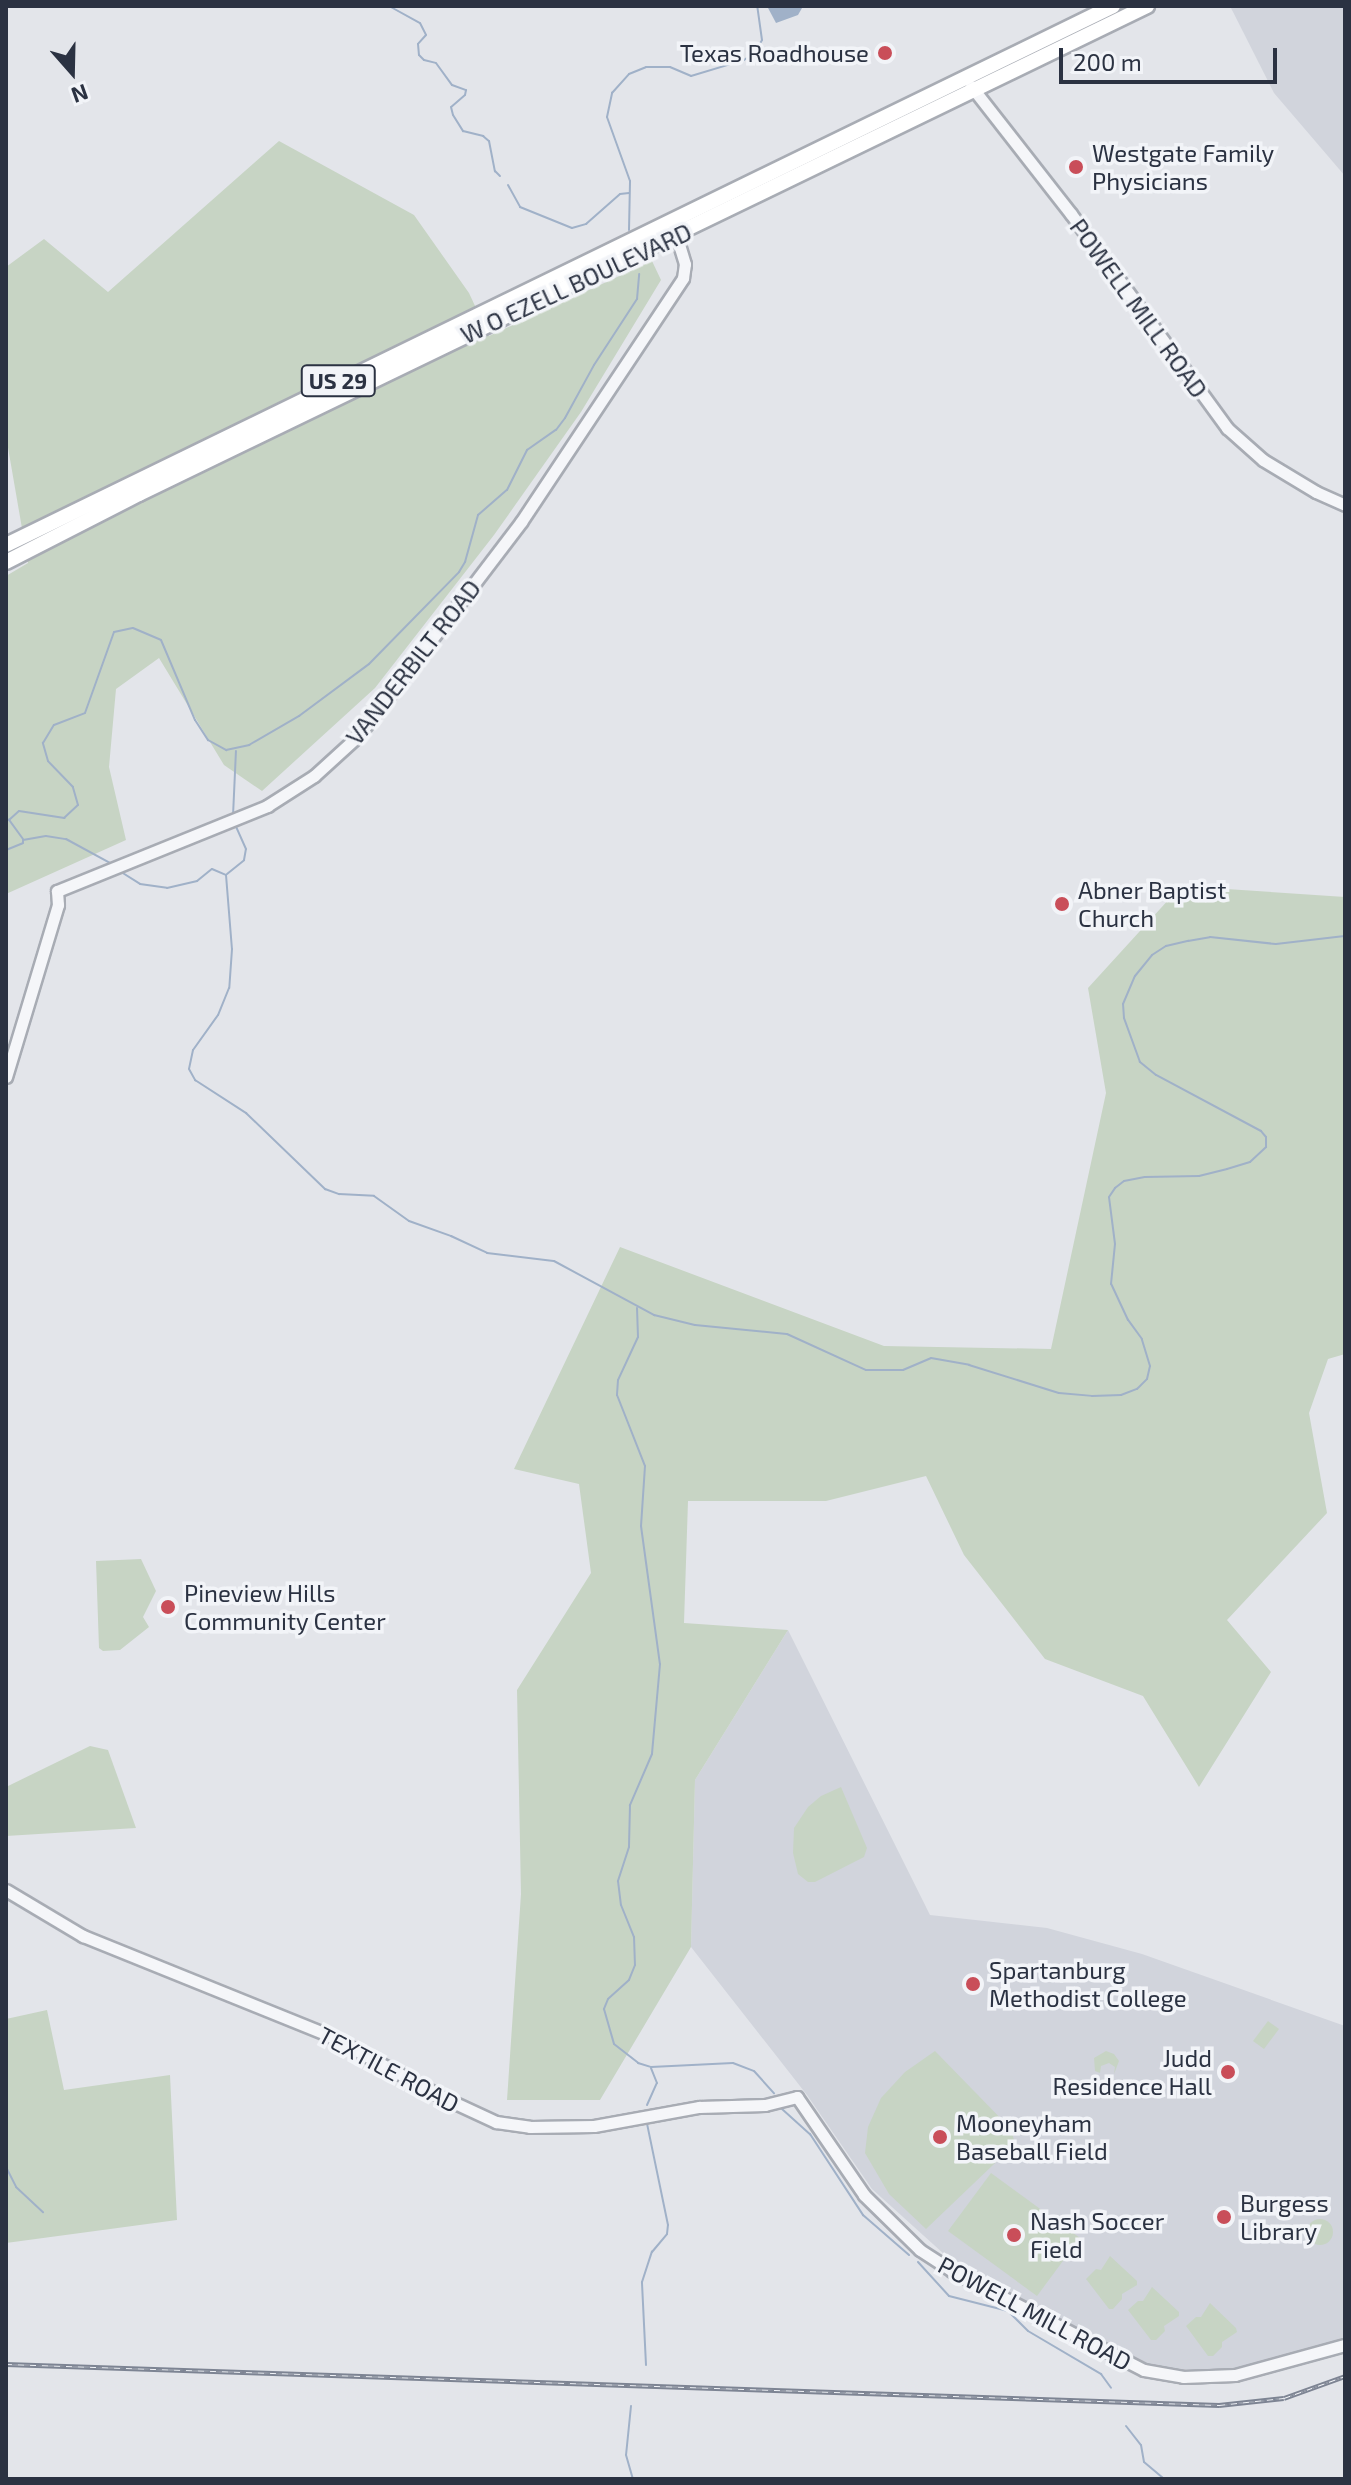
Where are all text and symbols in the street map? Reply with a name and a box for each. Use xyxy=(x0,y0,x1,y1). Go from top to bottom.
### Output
north arrow xyxy=(32,32,112,112)
scale bar xyxy=(1063,32,1281,82)
place label: Texas Roadhouse xyxy=(680,39,869,67)
marker: Texas Roadhouse xyxy=(876,44,894,62)
text: 200 m xyxy=(1073,47,1142,76)
text: N xyxy=(68,80,92,109)
place label: Westgate Family Physicians xyxy=(1092,139,1274,195)
marker: Westgate Family Physicians xyxy=(1067,158,1085,176)
street label: POWELL MILL ROAD xyxy=(1064,212,1214,404)
street label: W O EZELL BOULEVARD xyxy=(456,217,696,349)
road number: US 29 xyxy=(300,363,376,399)
street label: VANDERBILT ROAD xyxy=(340,574,486,750)
place label: Abner Baptist Church xyxy=(1078,876,1227,932)
marker: Abner Baptist Church xyxy=(1053,895,1071,913)
place label: Pineview Hills Community Center xyxy=(184,1579,386,1635)
marker: Pineview Hills Community Center xyxy=(159,1598,177,1616)
place label: Spartanburg Methodist College xyxy=(989,1956,1187,2012)
marker: Spartanburg Methodist College xyxy=(964,1975,982,1993)
street label: TEXTILE ROAD xyxy=(314,2020,464,2118)
place label: Judd Residence Hall xyxy=(1052,2044,1212,2100)
marker: Judd Residence Hall xyxy=(1219,2063,1237,2081)
place label: Mooneyham Baseball Field xyxy=(956,2109,1108,2165)
marker: Mooneyham Baseball Field xyxy=(931,2128,949,2146)
place label: Burgess Library xyxy=(1240,2189,1329,2245)
place label: Nash Soccer Field xyxy=(1030,2207,1164,2263)
marker: Burgess Library xyxy=(1215,2208,1233,2226)
marker: Nash Soccer Field xyxy=(1005,2226,1023,2244)
street label: POWELL MILL ROAD xyxy=(933,2250,1137,2376)

